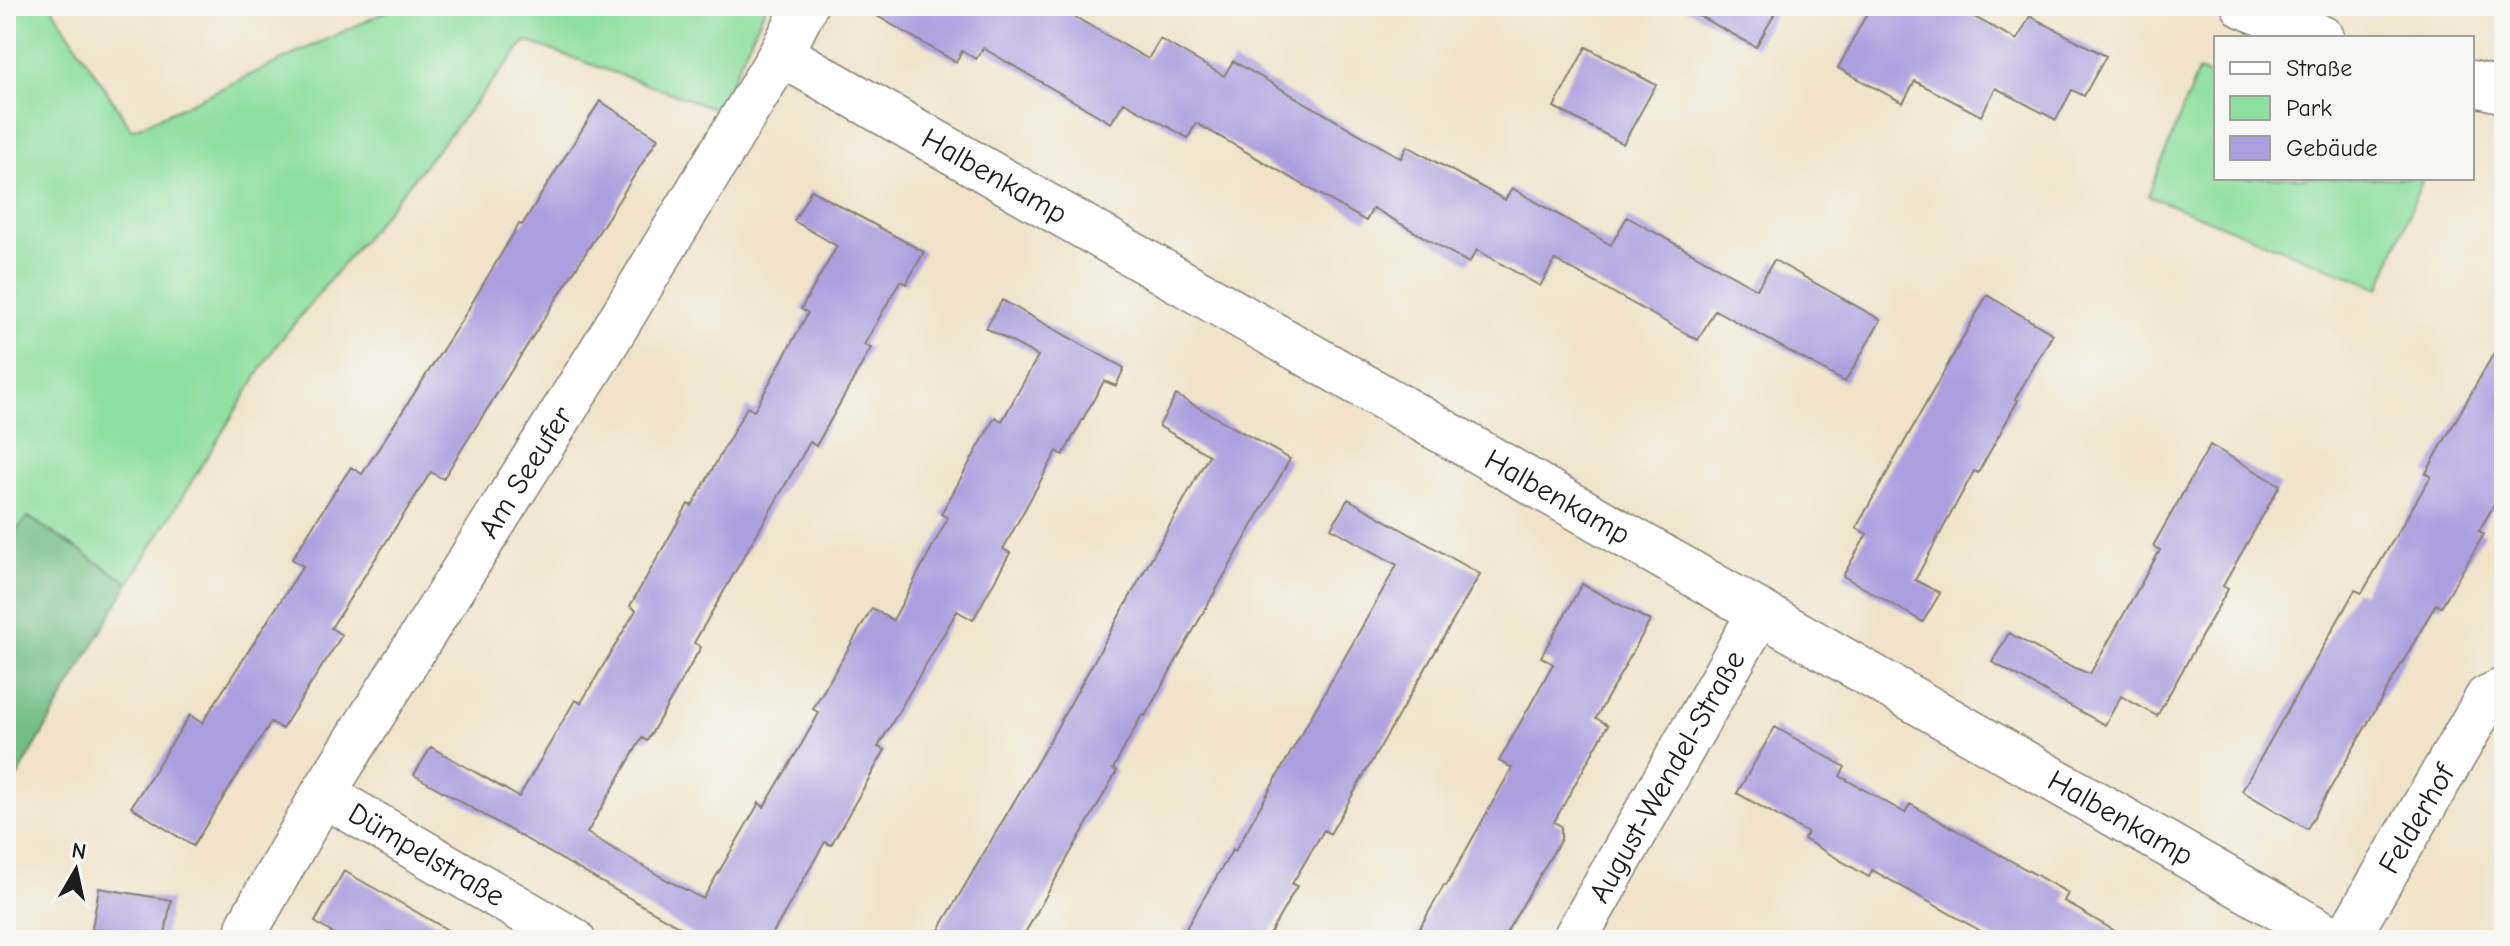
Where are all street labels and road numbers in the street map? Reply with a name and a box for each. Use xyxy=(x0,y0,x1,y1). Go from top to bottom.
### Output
street label: Halbenkamp xyxy=(916,121,1074,231)
street label: Am Seeufer xyxy=(471,400,580,545)
street label: Halbenkamp xyxy=(1479,442,1636,552)
street label: August-Wendel-Straße xyxy=(1581,644,1752,909)
street label: Felderhof xyxy=(2371,757,2463,880)
street label: Halbenkamp xyxy=(2042,763,2199,873)
street label: Dümpelstraße xyxy=(342,795,511,914)

